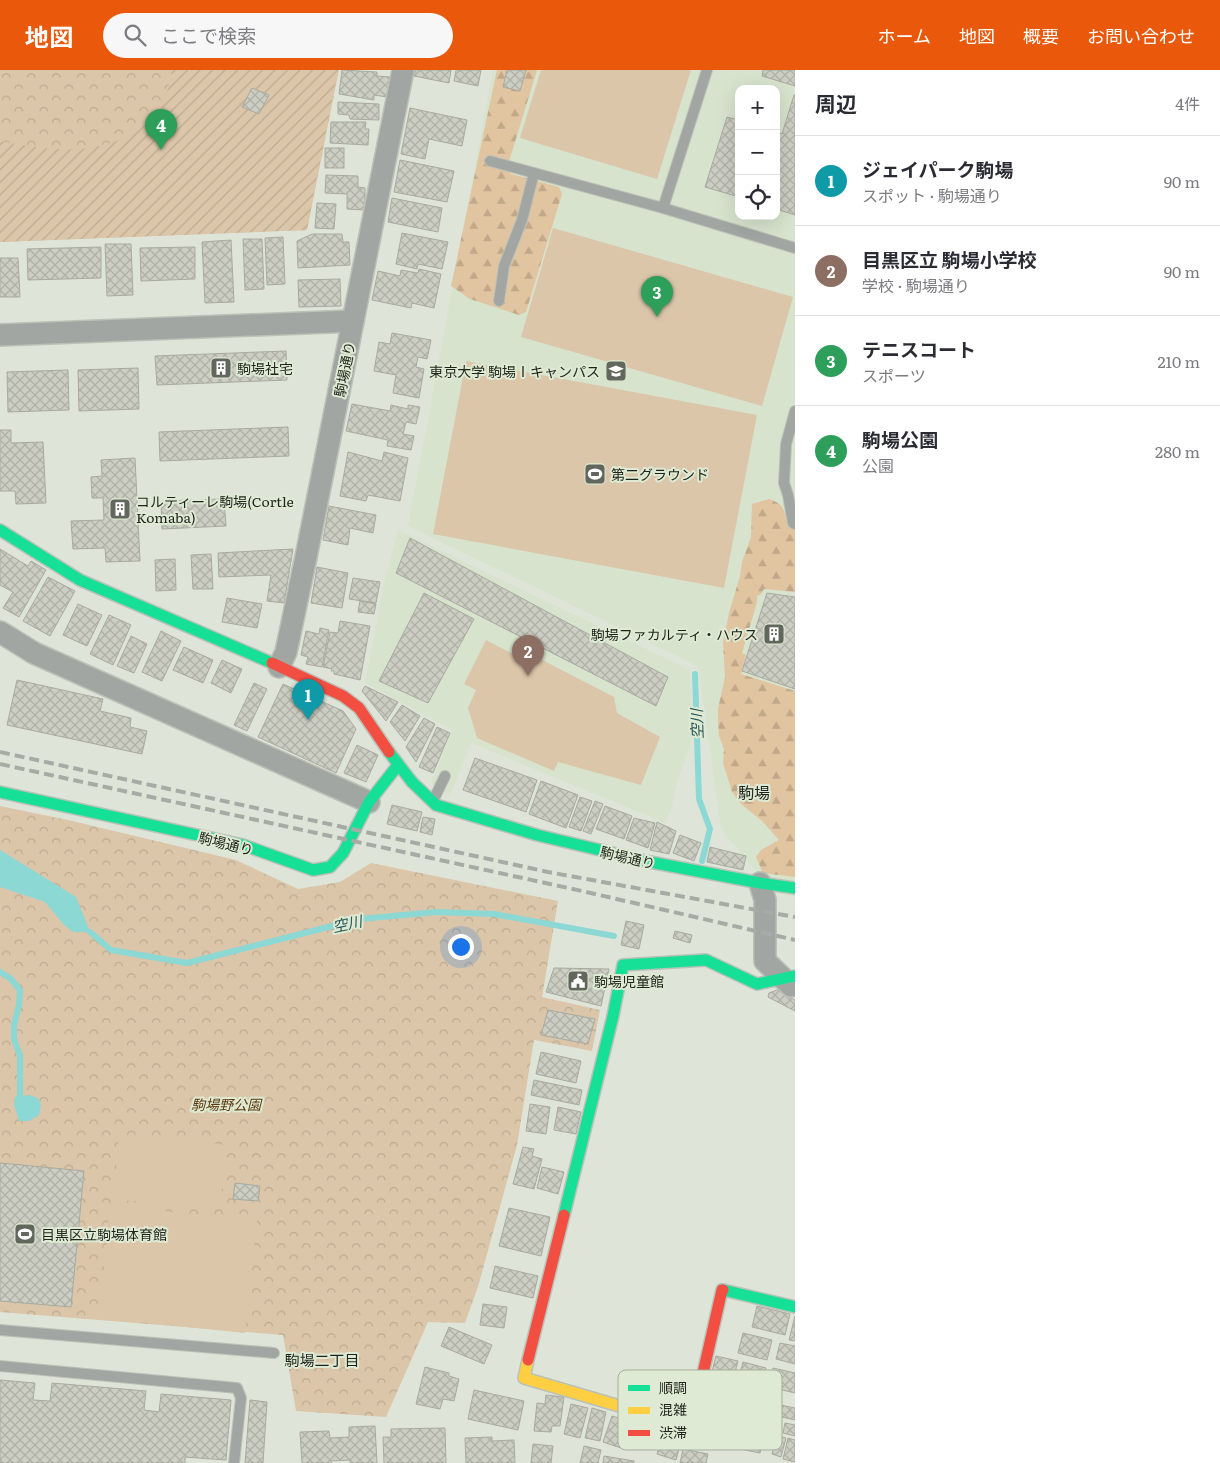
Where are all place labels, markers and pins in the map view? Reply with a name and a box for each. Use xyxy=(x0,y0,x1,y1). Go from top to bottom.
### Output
pin: 4 xyxy=(145,109,177,150)
pin: 3 xyxy=(641,276,673,317)
building icon: 駒場社宅 xyxy=(209,356,233,380)
place label: 駒場社宅 xyxy=(237,358,293,378)
school or university icon: 東京大学 駒場Ⅰキャンパス xyxy=(604,359,628,383)
place label: 東京大学 駒場Ⅰキャンパス xyxy=(429,361,600,381)
sports icon: 第二グラウンド xyxy=(583,462,607,486)
place label: 第二グラウンド xyxy=(611,464,709,484)
place label: コルティーレ駒場(Cortle Komaba) xyxy=(136,491,294,527)
building icon: コルティーレ駒場(Cortle Komaba) xyxy=(108,497,132,521)
building icon: 駒場ファカルティ・ハウス xyxy=(762,622,786,646)
place label: 駒場ファカルティ・ハウス xyxy=(591,624,758,644)
pin: 2 xyxy=(512,635,544,676)
pin: 1 xyxy=(292,679,324,720)
public building icon: 駒場児童館 xyxy=(566,969,590,993)
place label: 駒場児童館 xyxy=(594,971,664,991)
sports icon: 目黒区立駒場体育館 xyxy=(13,1222,37,1246)
place label: 目黒区立駒場体育館 xyxy=(41,1224,167,1244)

